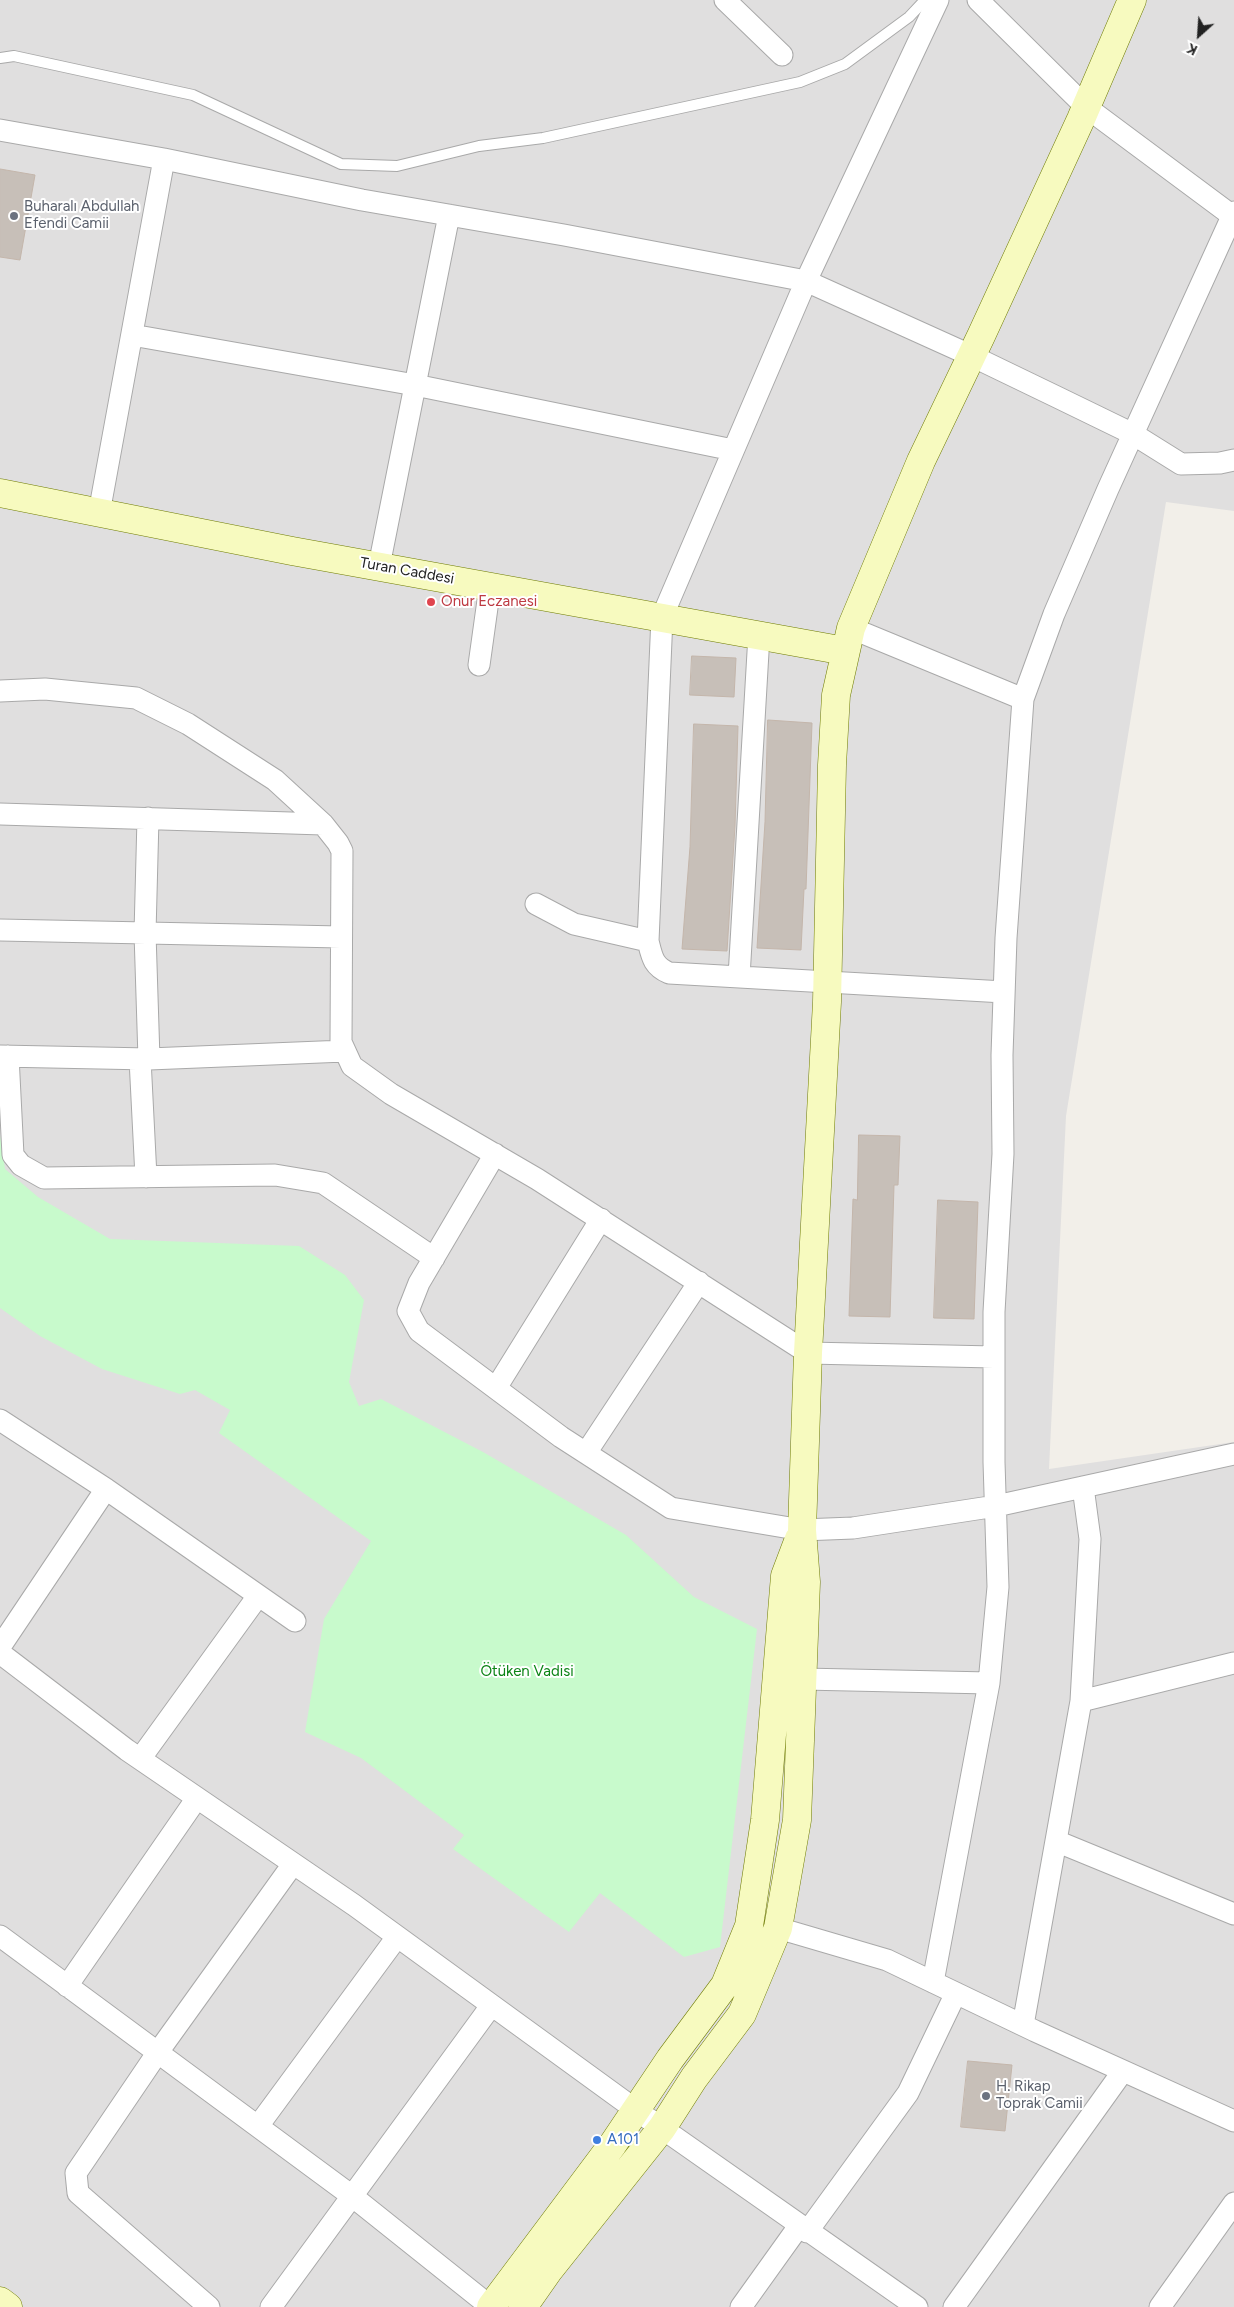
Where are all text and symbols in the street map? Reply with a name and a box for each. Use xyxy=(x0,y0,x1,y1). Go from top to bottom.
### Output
north arrow xyxy=(1174,10,1224,60)
text: K xyxy=(1184,39,1200,59)
place label: Buharalı Abdullah Efendi Camii xyxy=(24,198,139,233)
marker: Buharalı Abdullah Efendi Camii xyxy=(8,210,20,222)
street label: Turan Caddesi xyxy=(358,554,456,588)
place label: Onur Eczanesi xyxy=(441,593,537,611)
marker: Onur Eczanesi xyxy=(425,596,437,608)
park label: Ötüken Vadisi xyxy=(480,1663,574,1681)
place label: H. Rikap Toprak Camii xyxy=(996,2078,1083,2113)
marker: H. Rikap Toprak Camii xyxy=(980,2090,992,2102)
place label: A101 xyxy=(607,2131,639,2149)
marker: A101 xyxy=(591,2134,603,2146)

